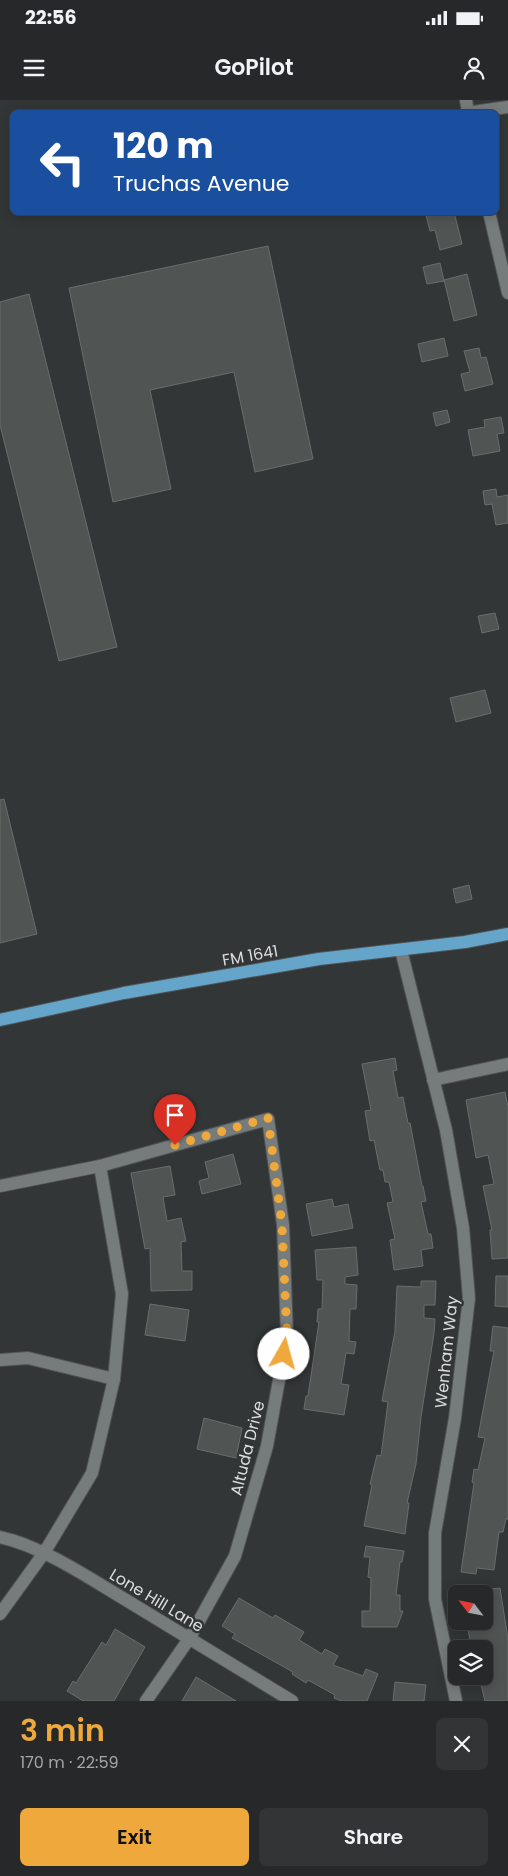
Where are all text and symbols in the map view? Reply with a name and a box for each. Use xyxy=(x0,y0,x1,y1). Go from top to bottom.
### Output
text: 22:56 xyxy=(25,4,77,31)
text: GoPilot xyxy=(214,52,294,83)
icon: menu xyxy=(20,54,48,82)
icon: person xyxy=(460,54,488,82)
text: 120 m xyxy=(113,121,213,170)
icon: left xyxy=(30,130,95,195)
text: Truchas Avenue xyxy=(113,168,289,199)
street label: FM 1641 xyxy=(220,939,280,972)
pin xyxy=(154,1094,196,1145)
icon: arrive xyxy=(161,1101,189,1129)
street label: Wenham Way xyxy=(429,1295,464,1409)
position arrow xyxy=(257,1327,309,1379)
street label: Altuda Drive xyxy=(225,1398,270,1498)
street label: Lone Hill Lane xyxy=(105,1563,208,1638)
north arrow xyxy=(448,1585,492,1630)
map controls xyxy=(448,1585,493,1685)
button: layers xyxy=(448,1640,493,1685)
text: 3 min xyxy=(20,1709,105,1752)
button: close xyxy=(436,1718,488,1770)
text: 170 m · 22:59 xyxy=(20,1751,119,1774)
button: Exit xyxy=(20,1808,249,1866)
button: Share xyxy=(259,1808,488,1866)

